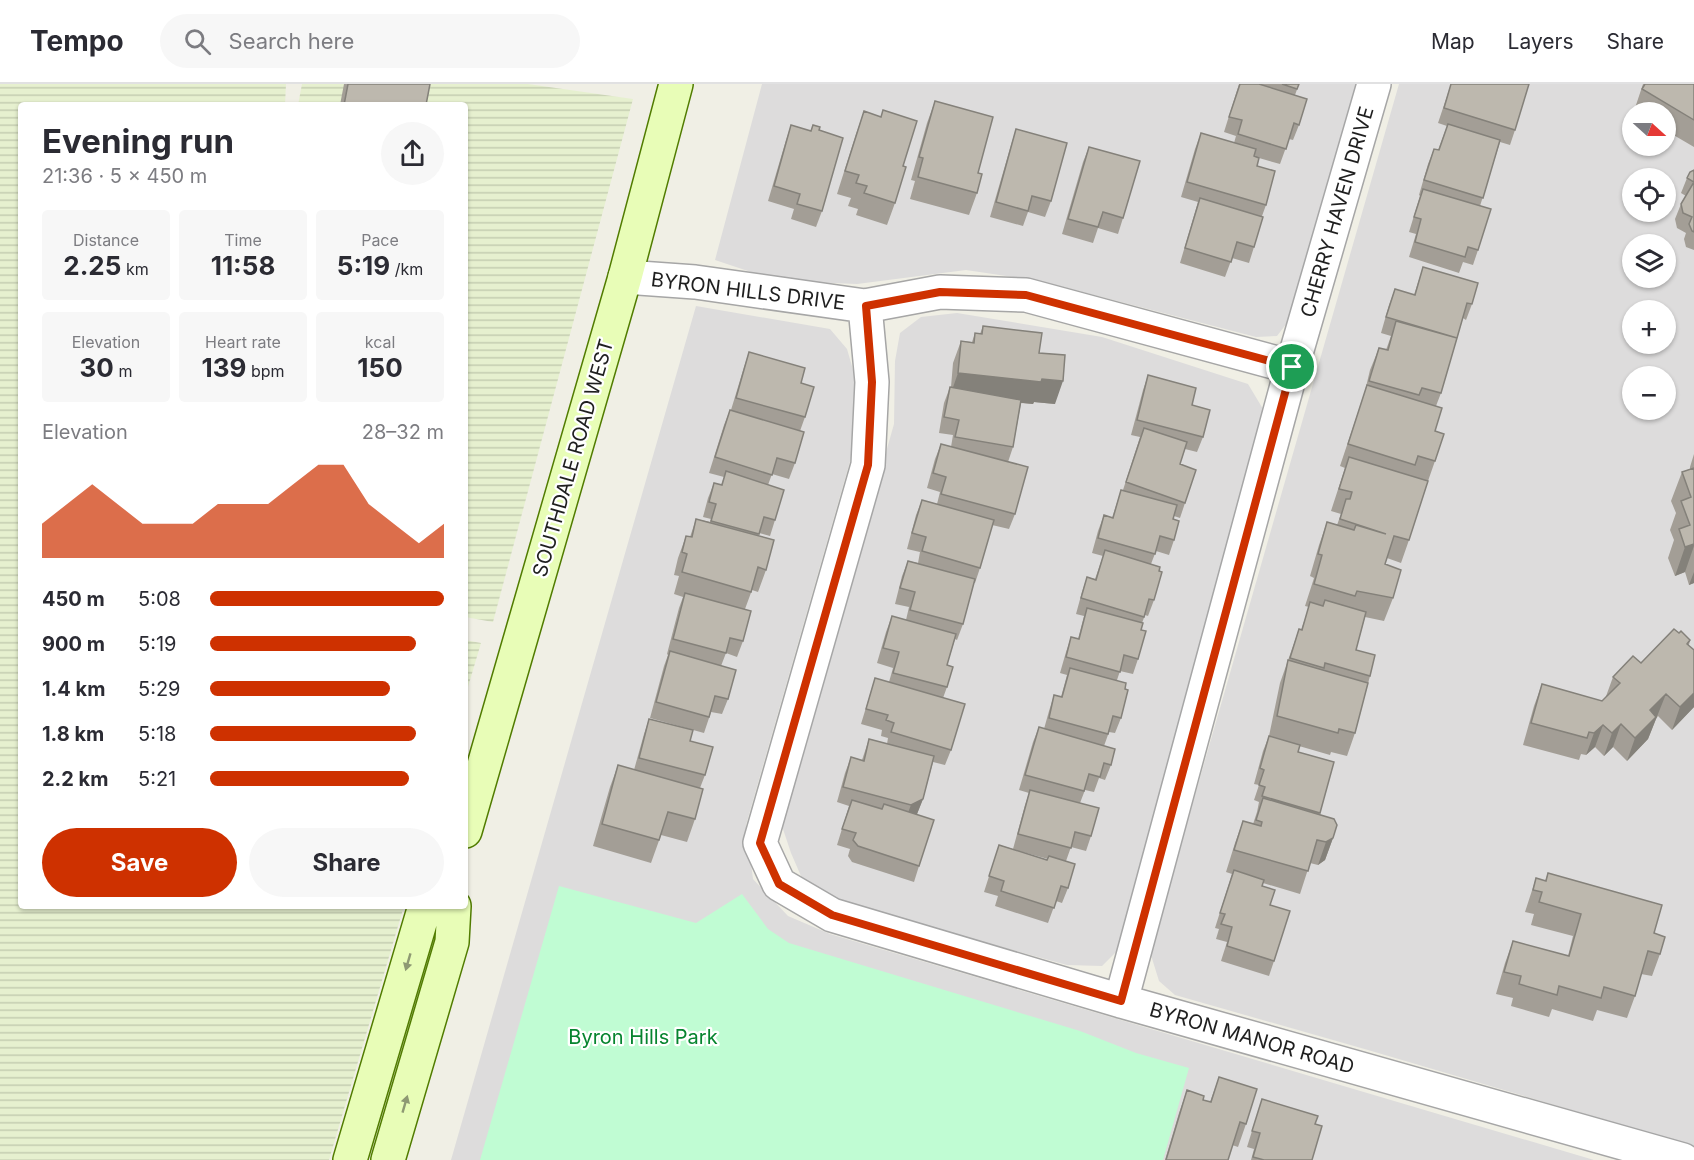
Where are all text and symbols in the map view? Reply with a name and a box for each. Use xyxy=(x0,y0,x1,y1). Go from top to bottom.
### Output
search box xyxy=(160,14,580,68)
text: Tempo xyxy=(30,24,124,58)
icon: search xyxy=(181,25,214,58)
text: Search here xyxy=(229,28,354,54)
text: Map xyxy=(1431,29,1475,54)
text: Layers xyxy=(1508,29,1574,54)
text: Share xyxy=(1607,29,1664,54)
north arrow xyxy=(1622,102,1676,156)
map controls xyxy=(1622,102,1676,420)
street label: CHERRY HAVEN DRIVE xyxy=(1295,104,1379,320)
text: Evening run xyxy=(42,121,234,161)
button: share xyxy=(381,122,444,185)
text: 21:36 · 5 × 450 m xyxy=(42,164,207,188)
button: locate xyxy=(1622,168,1676,222)
text: Distance xyxy=(73,230,139,250)
text: Time xyxy=(224,230,262,250)
text: Pace xyxy=(361,230,399,250)
button: layers xyxy=(1622,234,1676,288)
text: 2.25 xyxy=(63,250,121,281)
text: 11:58 xyxy=(211,250,275,281)
text: 5:19 xyxy=(337,250,390,281)
text: km xyxy=(121,259,149,279)
text: /km xyxy=(390,259,423,279)
street label: BYRON HILLS DRIVE xyxy=(650,267,846,315)
button: + xyxy=(1622,300,1676,354)
text: Elevation xyxy=(72,332,140,352)
text: Heart rate xyxy=(205,332,281,352)
text: kcal xyxy=(365,332,395,352)
street label: SOUTHDALE ROAD WEST xyxy=(528,336,618,580)
pin xyxy=(1266,341,1317,392)
icon: arrive xyxy=(1275,350,1308,383)
text: 30 xyxy=(80,352,114,383)
text: 139 xyxy=(202,352,246,383)
text: 150 xyxy=(357,352,403,383)
text: m xyxy=(114,361,132,381)
text: bpm xyxy=(246,361,285,381)
button: − xyxy=(1622,366,1676,420)
text: Elevation xyxy=(42,420,128,444)
text: 28–32 m xyxy=(362,420,444,444)
text: 450 m xyxy=(42,587,105,611)
text: 5:08 xyxy=(138,587,181,611)
text: 900 m xyxy=(42,632,105,656)
text: 5:19 xyxy=(138,632,176,656)
text: 1.4 km xyxy=(42,677,105,701)
text: 5:29 xyxy=(138,677,181,701)
text: 1.8 km xyxy=(42,722,104,746)
text: 5:18 xyxy=(138,722,176,746)
text: 2.2 km xyxy=(42,767,108,791)
text: 5:21 xyxy=(138,767,176,791)
button: Save xyxy=(42,828,237,897)
button: Share xyxy=(249,828,444,897)
one-way arrow xyxy=(403,953,412,971)
street label: BYRON MANOR ROAD xyxy=(1147,997,1357,1079)
park label: Byron Hills Park xyxy=(568,1025,718,1049)
one-way arrow xyxy=(401,1095,410,1113)

